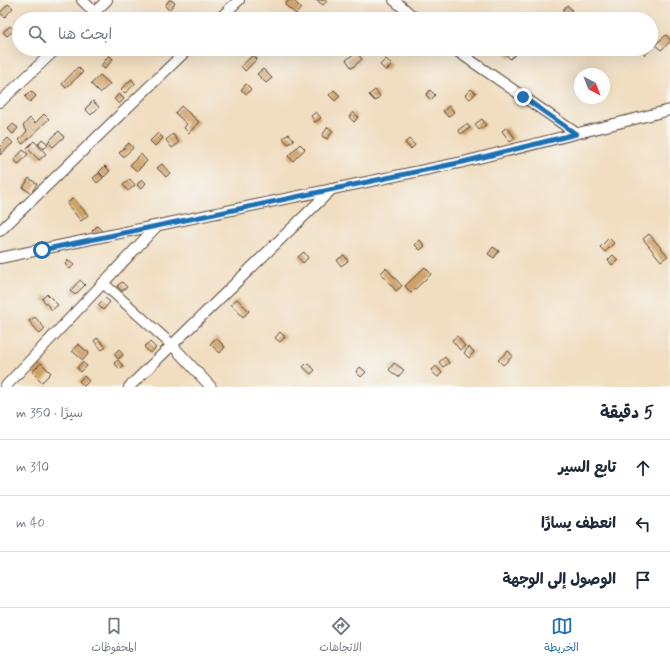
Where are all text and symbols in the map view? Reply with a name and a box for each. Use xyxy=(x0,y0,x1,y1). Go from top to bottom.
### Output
search box xyxy=(12,12,658,56)
icon: search xyxy=(26,23,48,45)
text: ابحث هنا xyxy=(58,25,112,45)
north arrow xyxy=(574,68,610,104)
route end xyxy=(514,88,532,106)
route start xyxy=(33,241,51,259)
text: 5 دقيقة xyxy=(600,402,654,424)
text: سيرًا · 350 m xyxy=(16,405,83,422)
icon: ahead xyxy=(632,457,654,479)
text: تابع السير xyxy=(558,458,616,478)
text: 310 m xyxy=(16,459,49,476)
icon: left xyxy=(632,513,654,535)
text: انعطف يسارًا xyxy=(541,514,616,534)
text: 40 m xyxy=(16,515,45,532)
icon: arrive xyxy=(632,569,654,591)
text: الوصول إلى الوجهة xyxy=(502,570,616,590)
tab: المحفوظات xyxy=(91,615,137,657)
tab: الاتجاهات xyxy=(319,615,362,657)
tab: الخريطة xyxy=(544,615,579,657)

